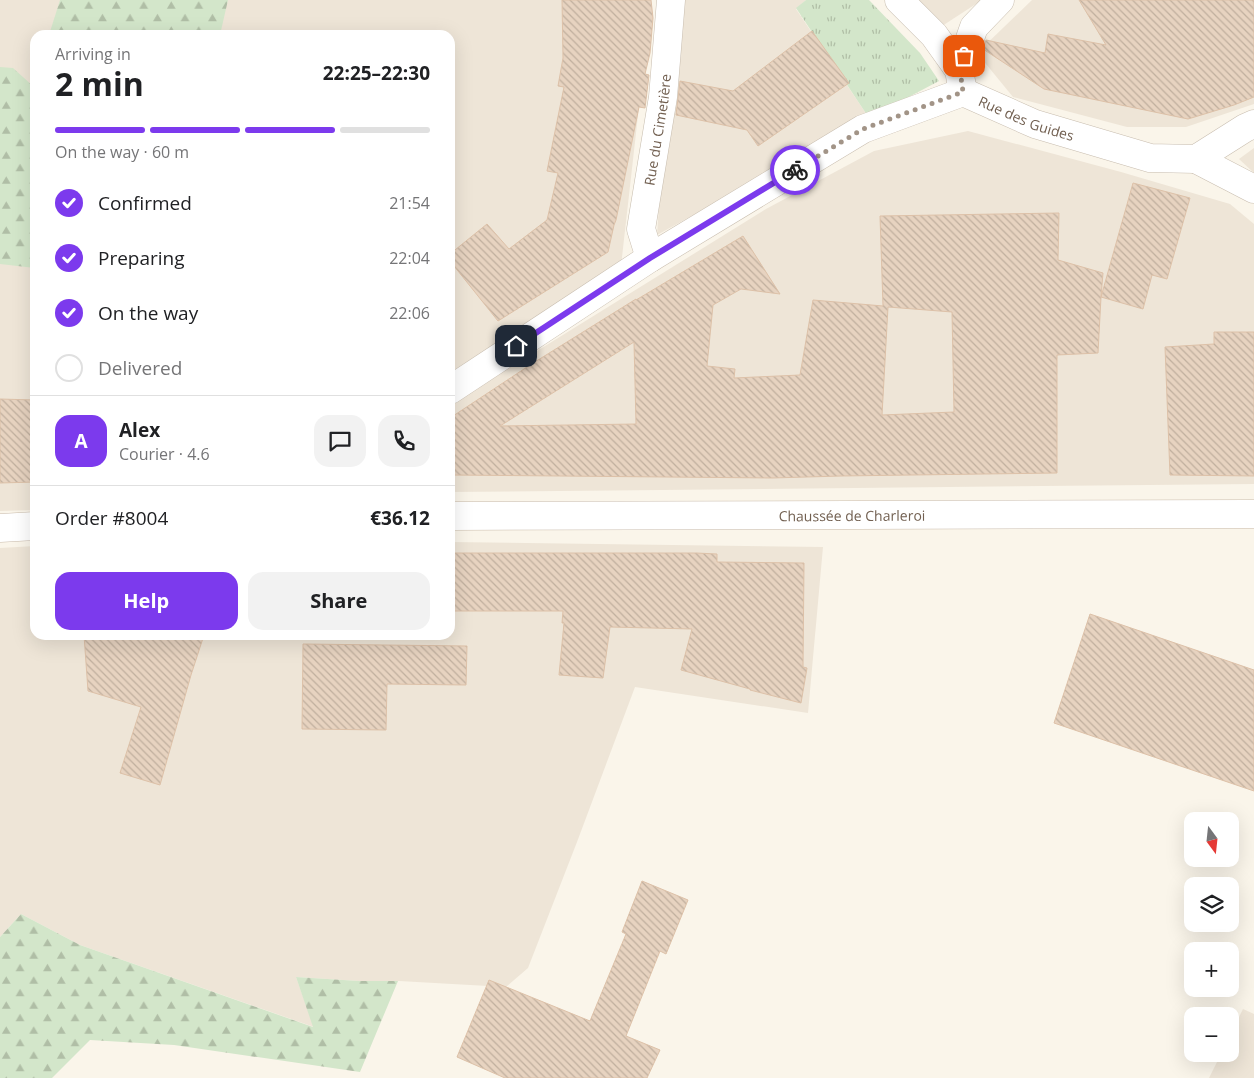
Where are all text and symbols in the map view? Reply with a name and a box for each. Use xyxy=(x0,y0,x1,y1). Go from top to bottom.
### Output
pin xyxy=(943,35,985,77)
icon: bag xyxy=(950,42,978,70)
text: Arriving in xyxy=(55,43,131,65)
text: 22:25–22:30 xyxy=(323,60,430,86)
text: 2 min xyxy=(55,62,144,105)
street label: Rue du Cimetière xyxy=(639,73,674,187)
street label: Rue des Guides xyxy=(976,91,1077,145)
text: On the way · 60 m xyxy=(55,141,189,163)
courier xyxy=(770,145,820,195)
icon: bike xyxy=(781,156,809,184)
icon: check xyxy=(55,189,83,217)
text: Confirmed xyxy=(98,190,192,216)
text: 21:54 xyxy=(389,192,430,214)
icon: check xyxy=(55,244,83,272)
text: Preparing xyxy=(98,245,185,271)
text: 22:04 xyxy=(389,247,430,269)
icon: check xyxy=(55,299,83,327)
text: On the way xyxy=(98,300,198,326)
text: 22:06 xyxy=(389,302,430,324)
pin xyxy=(495,325,537,367)
icon: home xyxy=(502,332,530,360)
text: Delivered xyxy=(98,355,182,381)
button: chat xyxy=(314,415,366,467)
button: phone xyxy=(378,415,430,467)
text: Alex xyxy=(119,417,160,443)
text: A xyxy=(74,428,88,454)
text: Courier · 4.6 xyxy=(119,443,210,465)
text: Order #8004 xyxy=(55,505,168,531)
text: €36.12 xyxy=(370,505,430,531)
street label: Chaussée de Charleroi xyxy=(779,505,925,525)
button: Help xyxy=(55,572,238,630)
button: Share xyxy=(248,572,430,630)
north arrow xyxy=(1184,812,1239,868)
map controls xyxy=(1184,812,1239,1062)
button: layers xyxy=(1184,877,1239,932)
button: + xyxy=(1184,942,1239,997)
button: − xyxy=(1184,1007,1239,1062)

